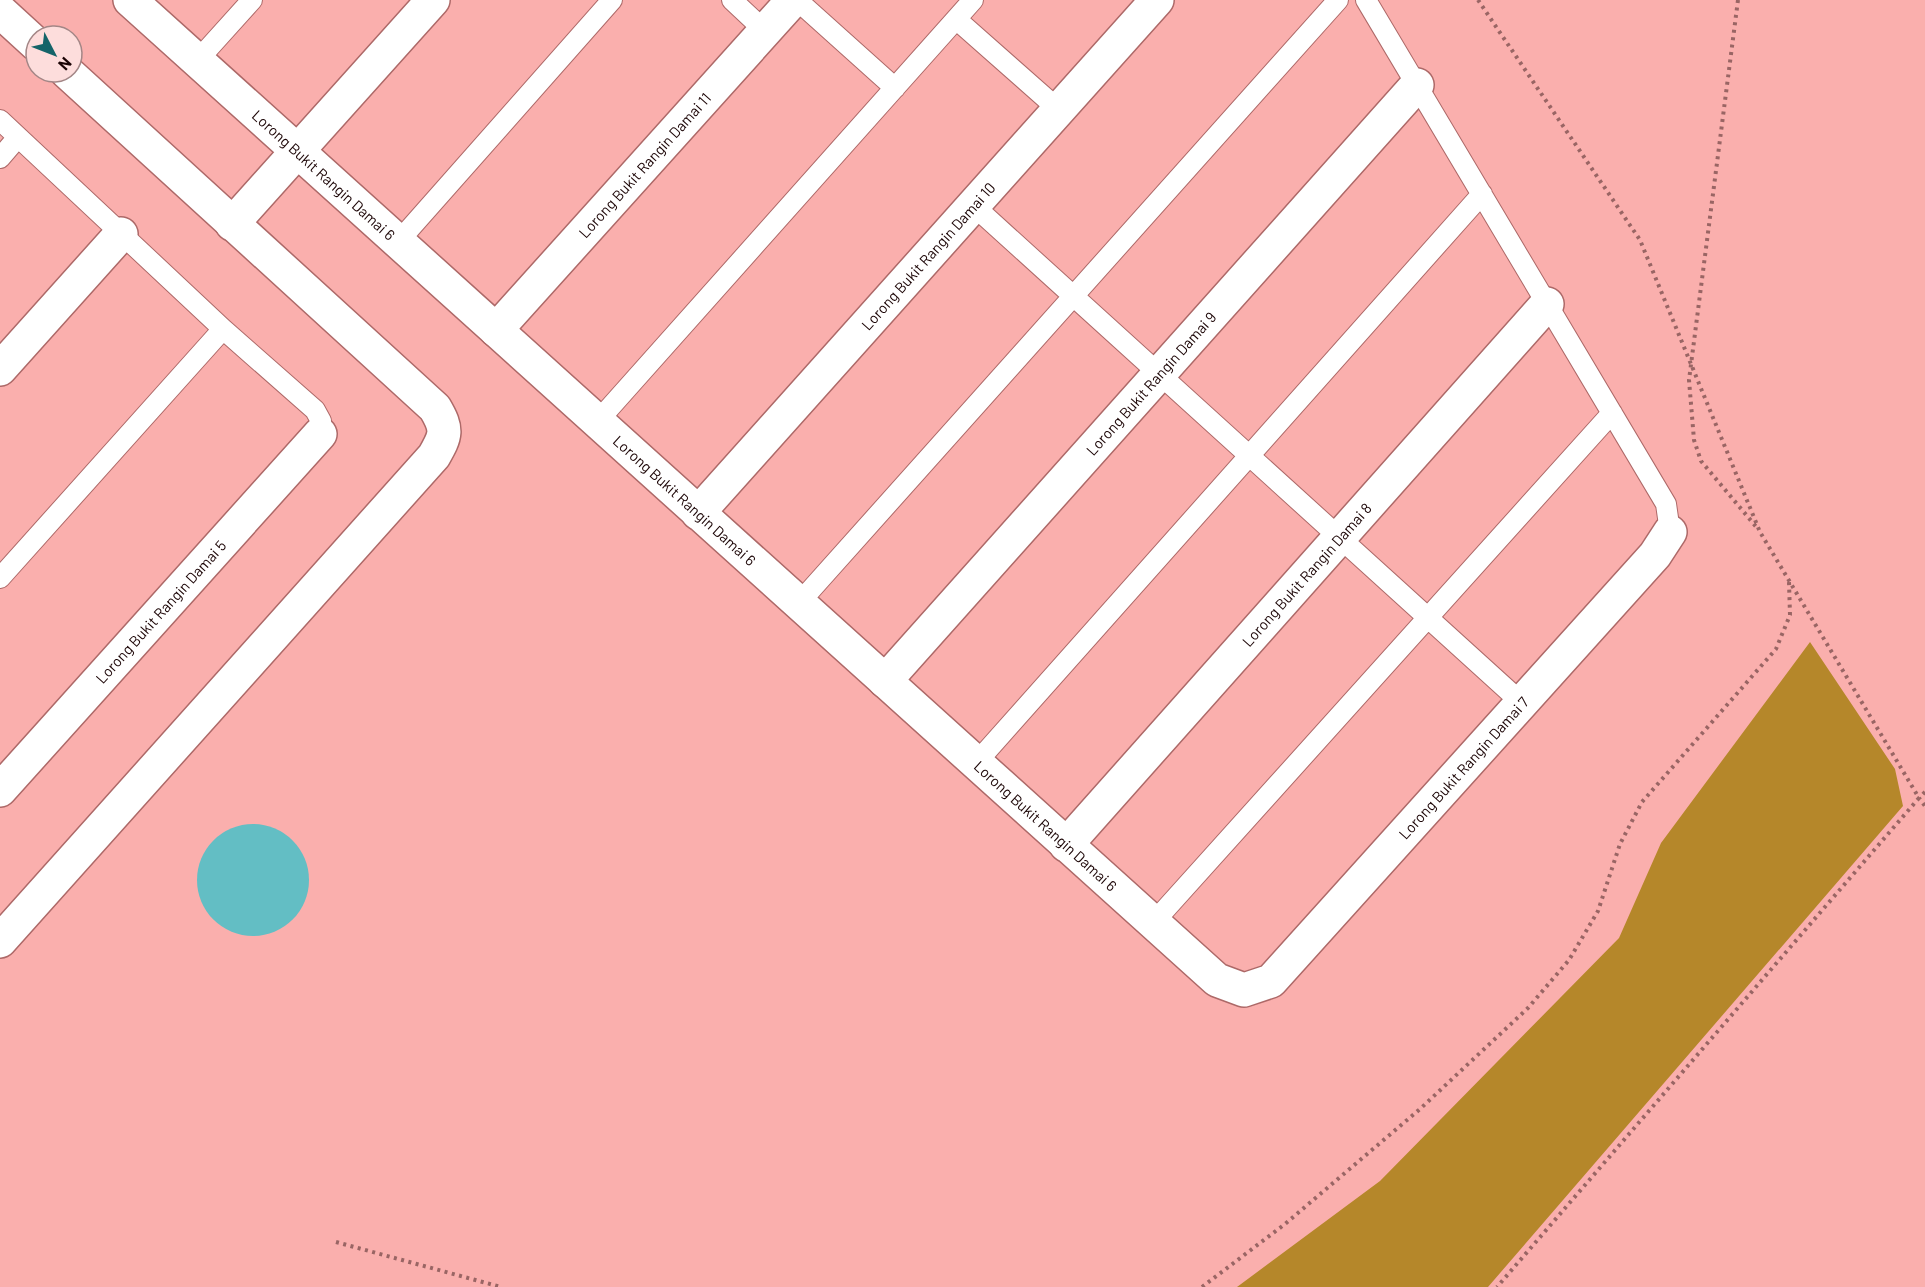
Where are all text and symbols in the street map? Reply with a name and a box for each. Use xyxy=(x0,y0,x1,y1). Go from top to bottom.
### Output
north arrow xyxy=(24,24,84,84)
text: N xyxy=(55,54,76,75)
street label: Lorong Bukit Rangin Damai 11 xyxy=(575,89,714,241)
street label: Lorong Bukit Rangin Damai 6 xyxy=(249,106,399,244)
street label: Lorong Bukit Rangin Damai 10 xyxy=(857,178,999,333)
street label: Lorong Bukit Rangin Damai 9 xyxy=(1082,308,1219,459)
street label: Lorong Bukit Rangin Damai 6 xyxy=(610,431,760,569)
street label: Lorong Bukit Rangin Damai 8 xyxy=(1238,499,1375,650)
street label: Lorong Bukit Rangin Damai 5 xyxy=(92,536,229,687)
street label: Lorong Bukit Rangin Damai 7 xyxy=(1395,693,1532,843)
street label: Lorong Bukit Rangin Damai 6 xyxy=(971,757,1121,895)

